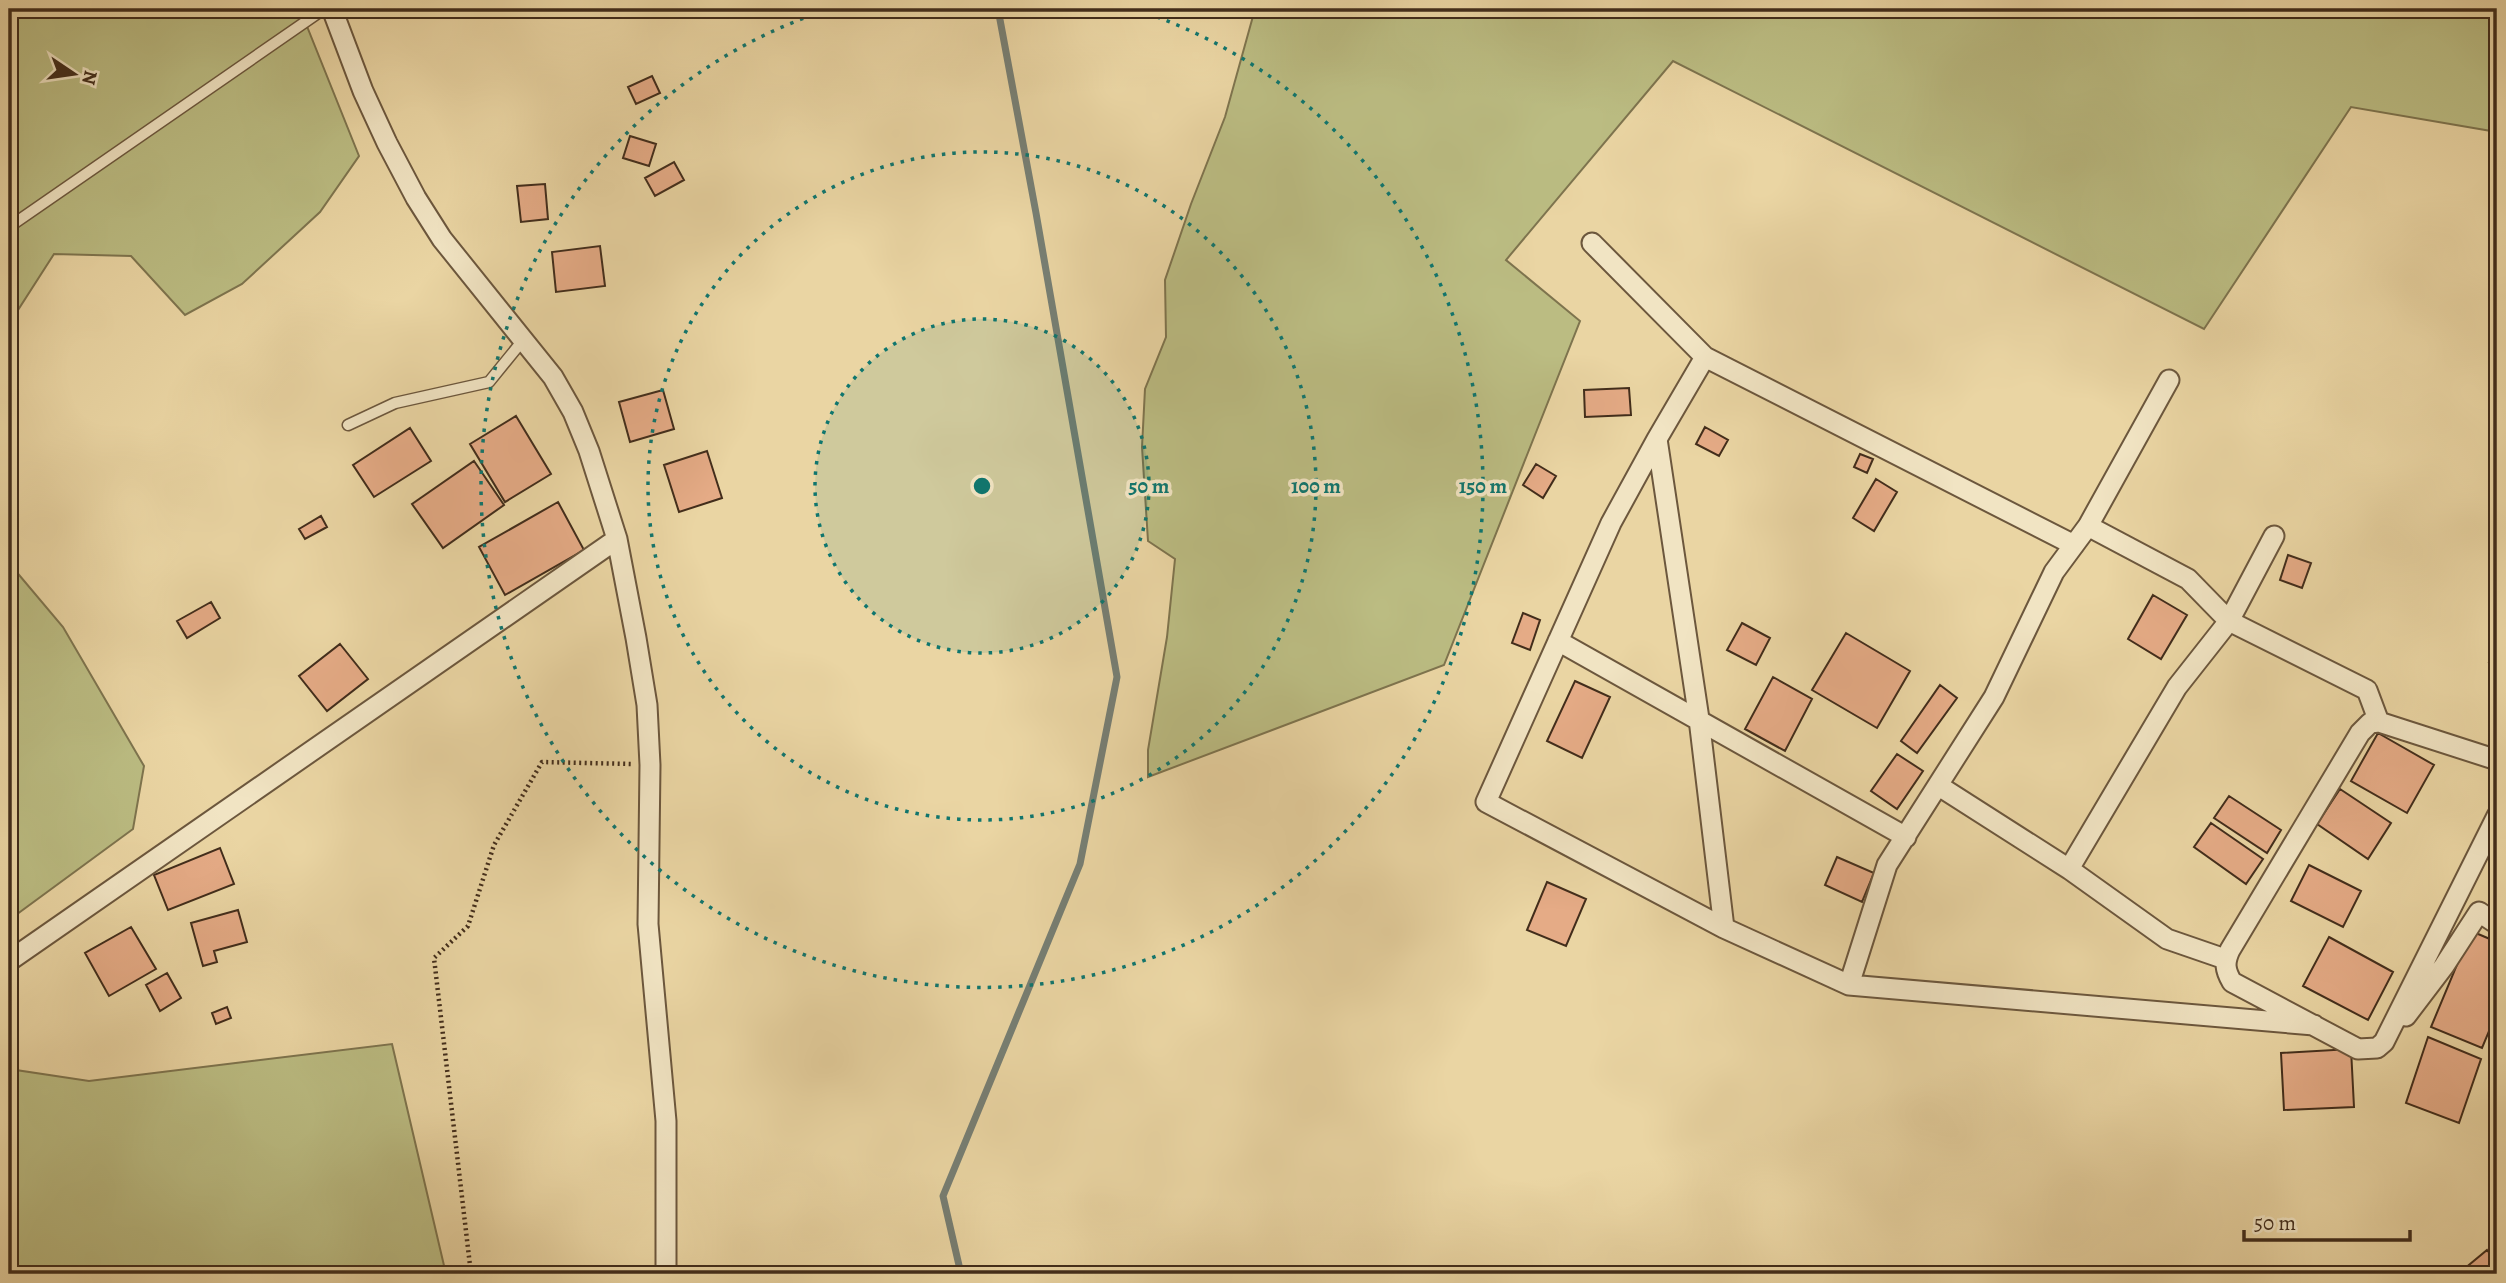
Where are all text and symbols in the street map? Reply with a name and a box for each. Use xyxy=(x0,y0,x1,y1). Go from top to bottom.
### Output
north arrow xyxy=(38,38,108,108)
text: N xyxy=(75,68,104,87)
text: 50 m xyxy=(1129,472,1170,500)
text: 100 m xyxy=(1291,472,1341,500)
text: 150 m xyxy=(1459,472,1508,500)
centre of rings xyxy=(970,474,994,498)
scale bar xyxy=(2244,1199,2410,1243)
text: 50 m xyxy=(2254,1209,2296,1237)

